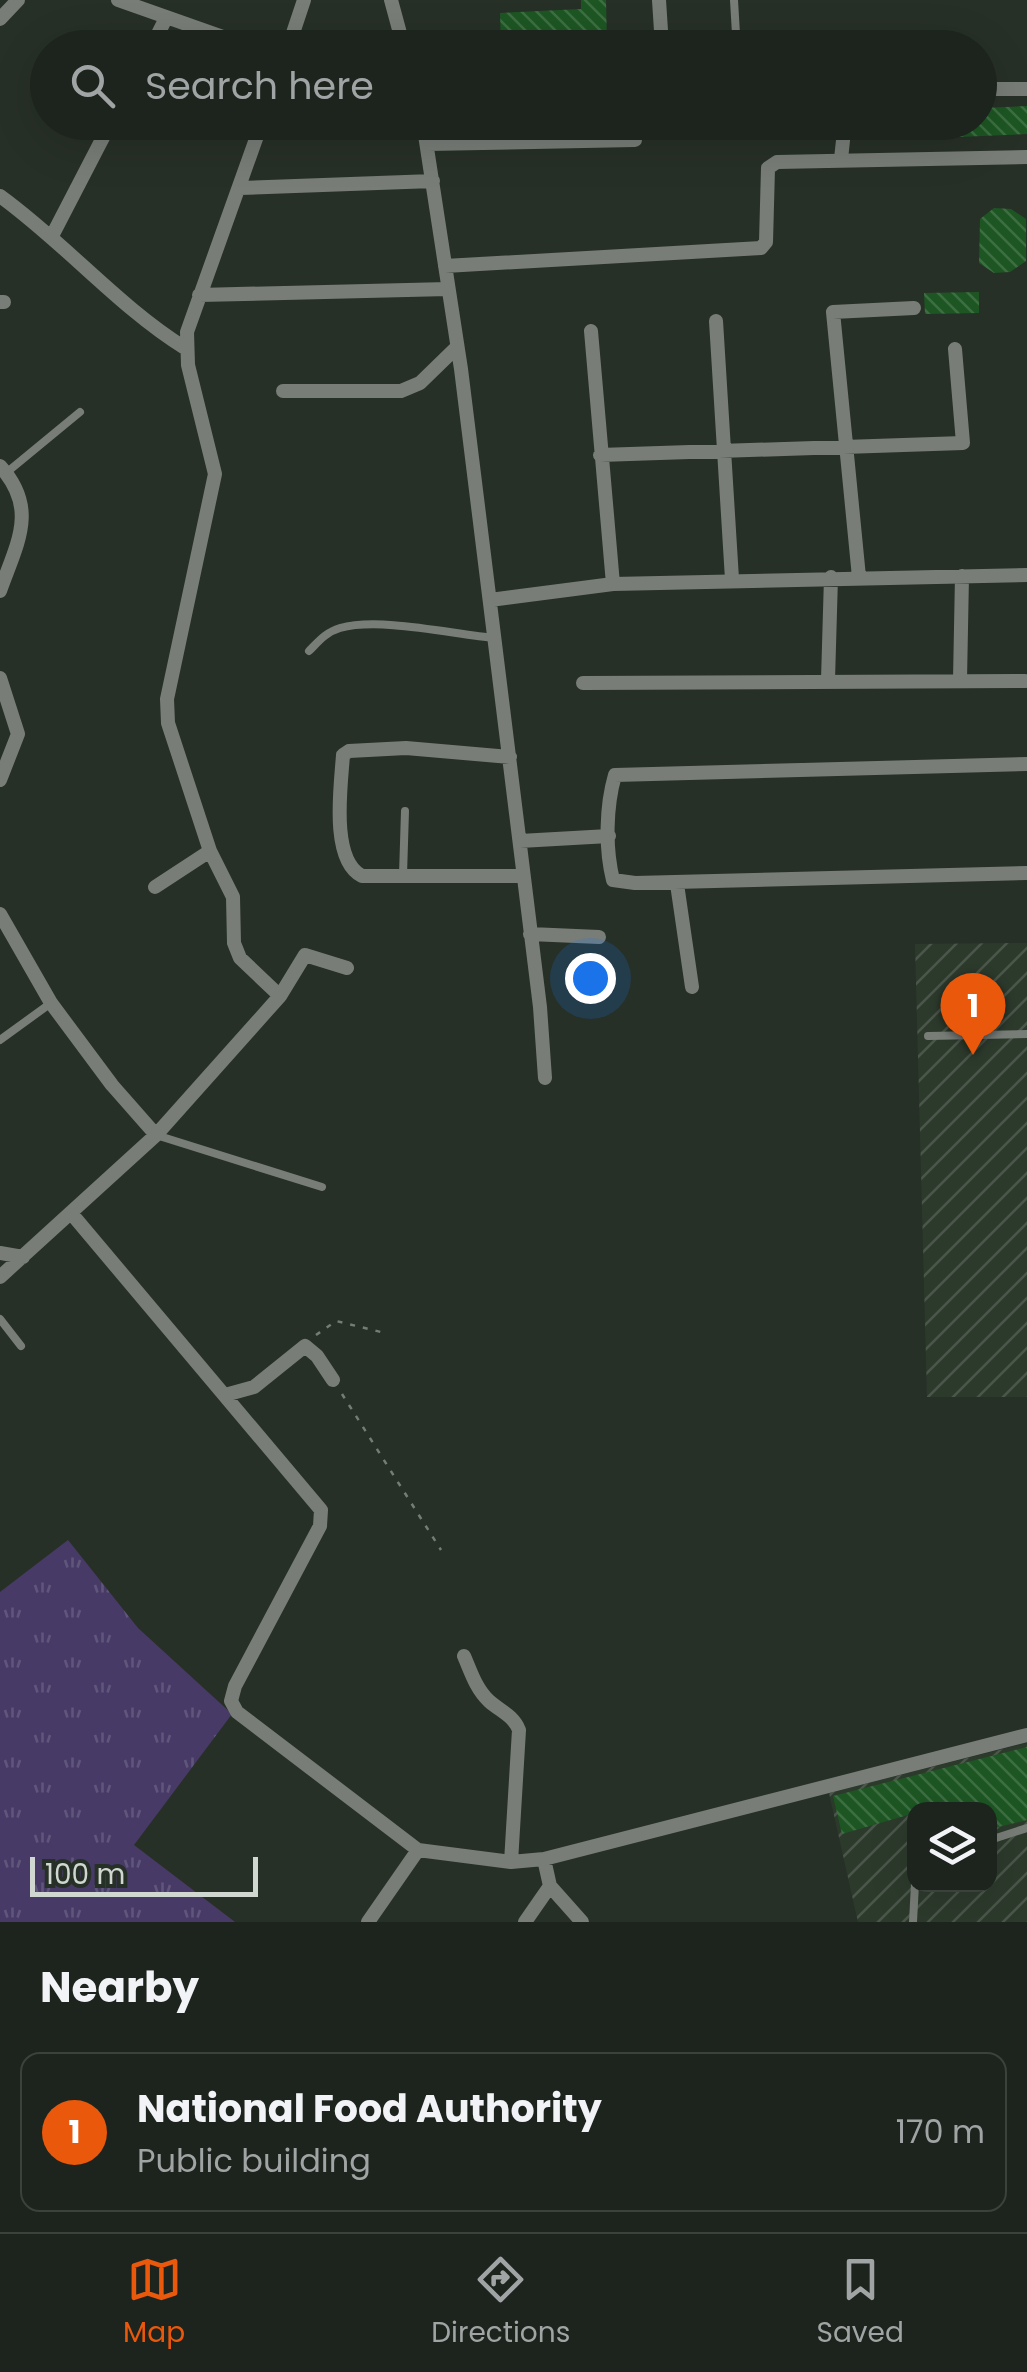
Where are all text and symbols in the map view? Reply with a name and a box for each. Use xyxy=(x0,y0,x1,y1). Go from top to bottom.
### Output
search box xyxy=(30,30,997,140)
icon: search xyxy=(65,58,120,113)
text: Search here xyxy=(145,59,374,112)
your location xyxy=(565,953,616,1004)
pin: 1 xyxy=(940,972,1006,1055)
map controls xyxy=(907,1802,997,1892)
button: layers xyxy=(907,1802,997,1892)
scale bar xyxy=(30,1852,258,1896)
text: 100 m xyxy=(45,1855,125,1894)
text: Nearby xyxy=(40,1958,199,2017)
text: National Food Authority xyxy=(137,2082,602,2135)
text: 1 xyxy=(68,2109,81,2154)
text: 170 m xyxy=(896,2109,985,2154)
text: Public building xyxy=(137,2138,371,2183)
tab: Map xyxy=(123,2252,185,2354)
tab: Directions xyxy=(431,2252,570,2354)
tab: Saved xyxy=(817,2252,904,2354)

